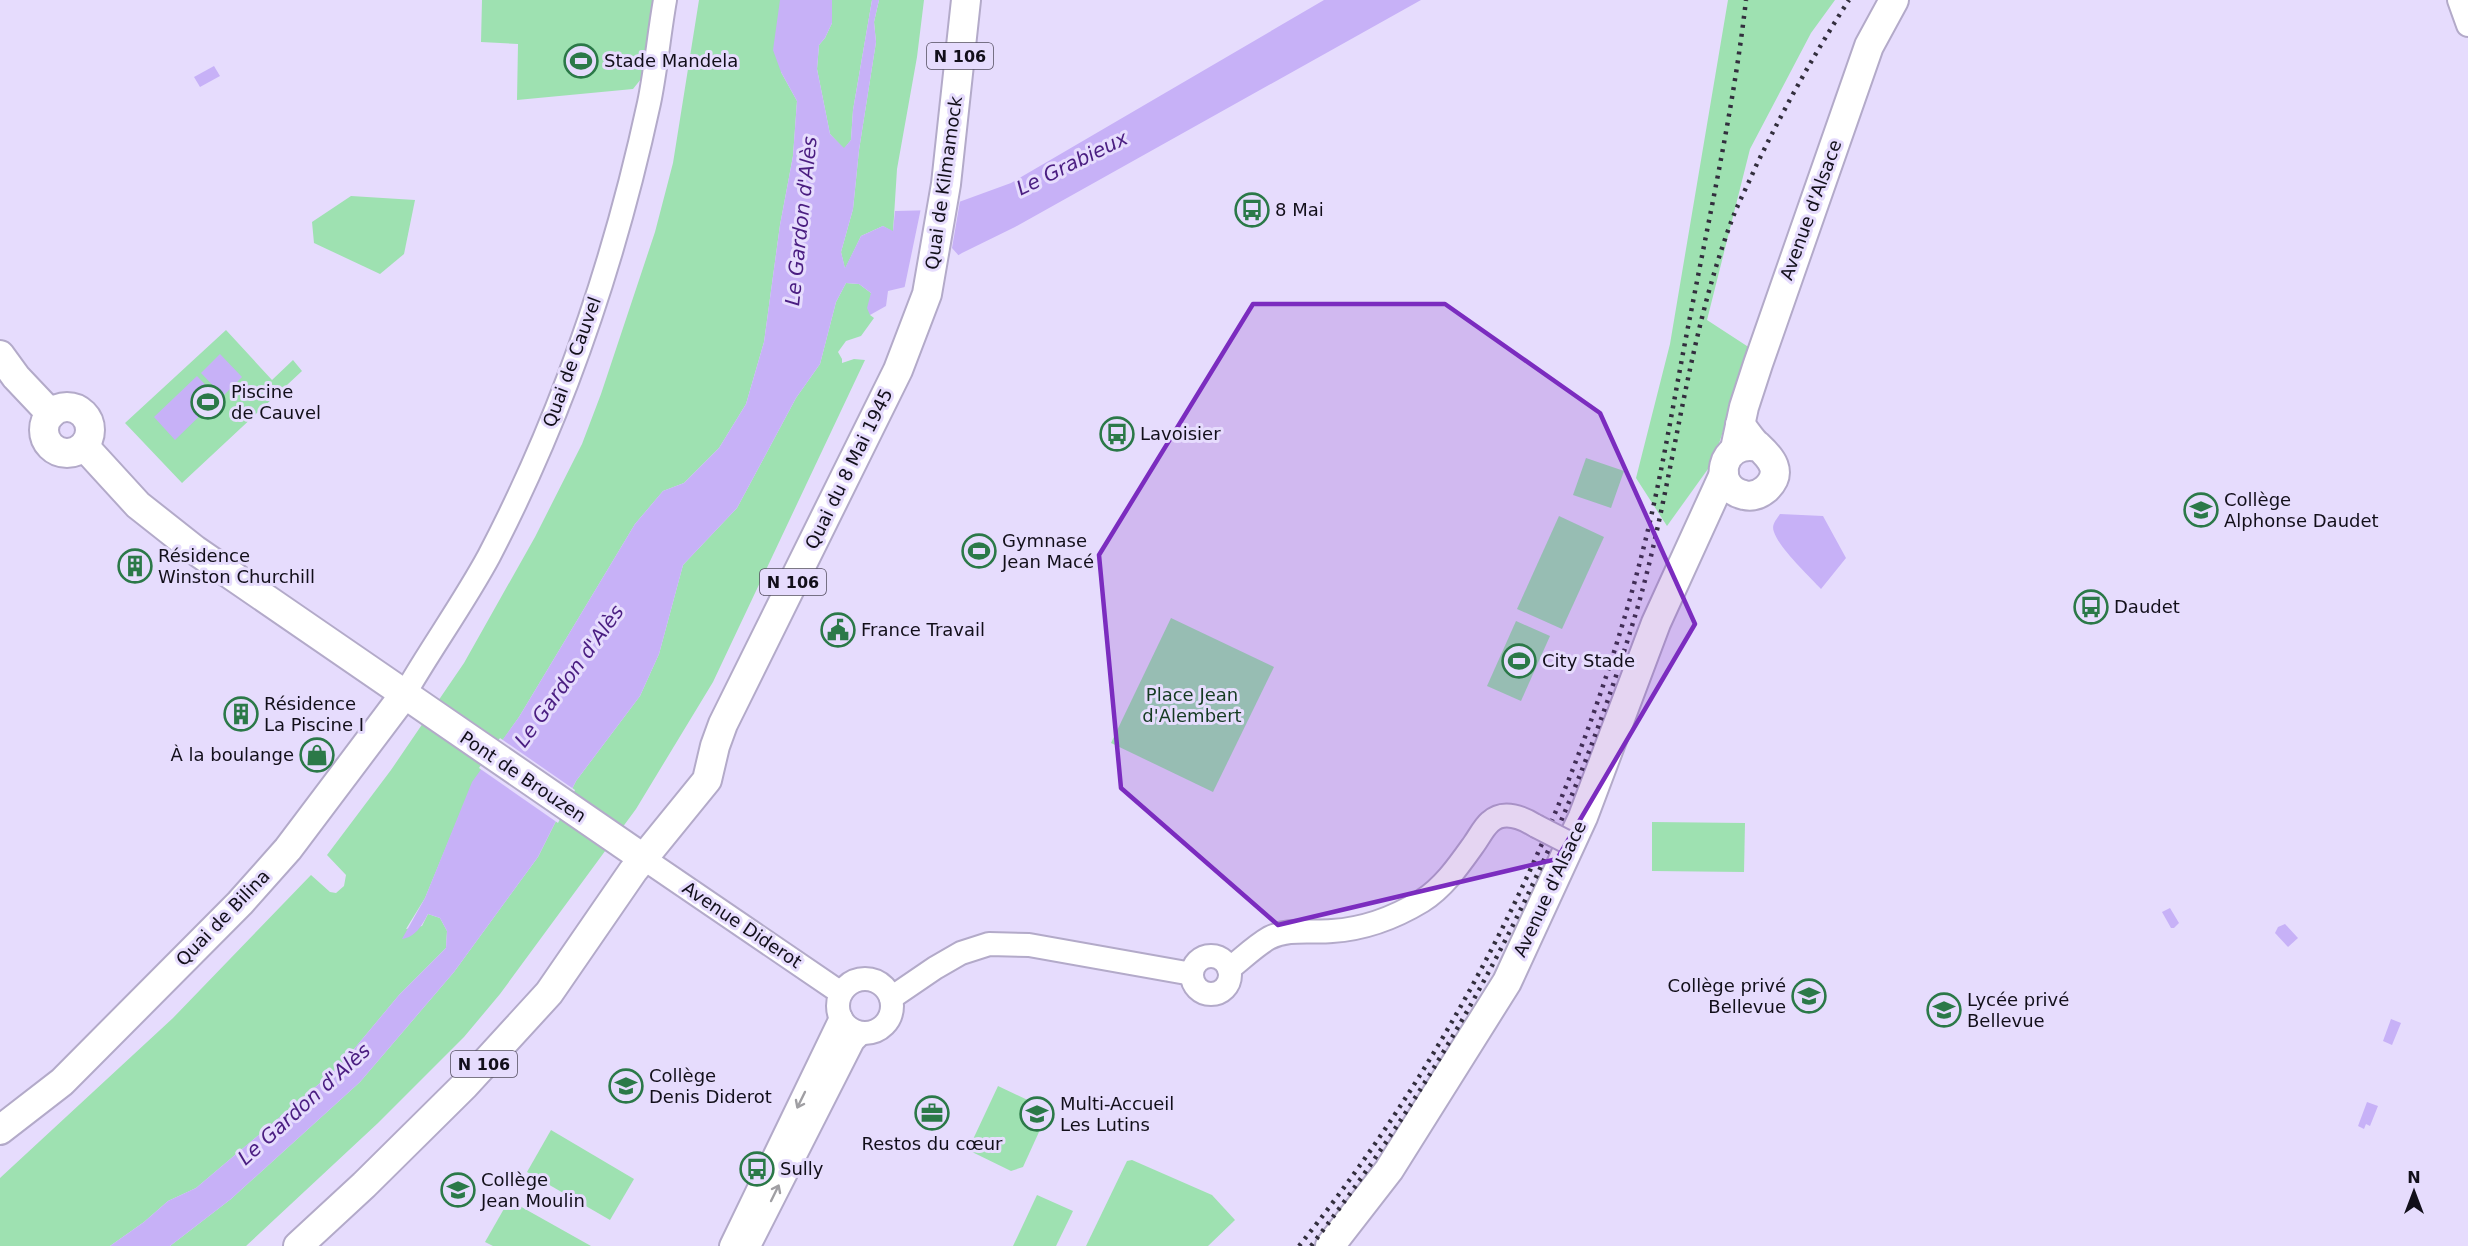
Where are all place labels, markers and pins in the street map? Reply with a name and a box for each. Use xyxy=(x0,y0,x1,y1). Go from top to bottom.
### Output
sports icon: Stade Mandela xyxy=(563,43,599,79)
place label: Stade Mandela xyxy=(604,50,738,71)
bus stop icon: 8 Mai xyxy=(1234,192,1270,228)
place label: 8 Mai xyxy=(1275,199,1324,220)
place label: Piscine de Cauvel xyxy=(231,381,321,423)
sports icon: Piscine de Cauvel xyxy=(190,384,226,420)
bus stop icon: Lavoisier xyxy=(1099,416,1135,452)
place label: Lavoisier xyxy=(1140,423,1221,444)
place label: Collège Alphonse Daudet xyxy=(2224,489,2379,531)
school or university icon: Collège Alphonse Daudet xyxy=(2183,492,2219,528)
place label: Gymnase Jean Macé xyxy=(1001,530,1094,572)
sports icon: Gymnase Jean Macé xyxy=(961,533,997,569)
place label: Résidence Winston Churchill xyxy=(158,545,315,587)
building icon: Résidence Winston Churchill xyxy=(117,548,153,584)
bus stop icon: Daudet xyxy=(2073,589,2109,625)
place label: Daudet xyxy=(2114,596,2180,617)
public building icon: France Travail xyxy=(820,612,856,648)
place label: France Travail xyxy=(861,619,985,640)
sports icon: City Stade xyxy=(1501,643,1537,679)
place label: City Stade xyxy=(1542,650,1635,671)
place label: Résidence La Piscine I xyxy=(264,693,364,735)
building icon: Résidence La Piscine I xyxy=(223,696,259,732)
shop icon: À la boulange xyxy=(299,737,335,773)
place label: À la boulange xyxy=(170,744,294,765)
place label: Collège privé Bellevue xyxy=(1668,975,1786,1017)
school or university icon: Collège privé Bellevue xyxy=(1791,978,1827,1014)
place label: Lycée privé Bellevue xyxy=(1967,989,2069,1031)
school or university icon: Lycée privé Bellevue xyxy=(1926,992,1962,1028)
place label: Collège Denis Diderot xyxy=(649,1065,772,1107)
school or university icon: Collège Denis Diderot xyxy=(608,1068,644,1104)
place label: Multi-Accueil Les Lutins xyxy=(1060,1093,1174,1135)
office icon: Restos du cœur xyxy=(914,1095,950,1131)
school or university icon: Multi-Accueil Les Lutins xyxy=(1019,1096,1055,1132)
place label: Restos du cœur xyxy=(862,1133,1003,1154)
bus stop icon: Sully xyxy=(739,1151,775,1187)
place label: Sully xyxy=(780,1158,824,1179)
place label: Collège Jean Moulin xyxy=(480,1169,585,1211)
school or university icon: Collège Jean Moulin xyxy=(440,1172,476,1208)

